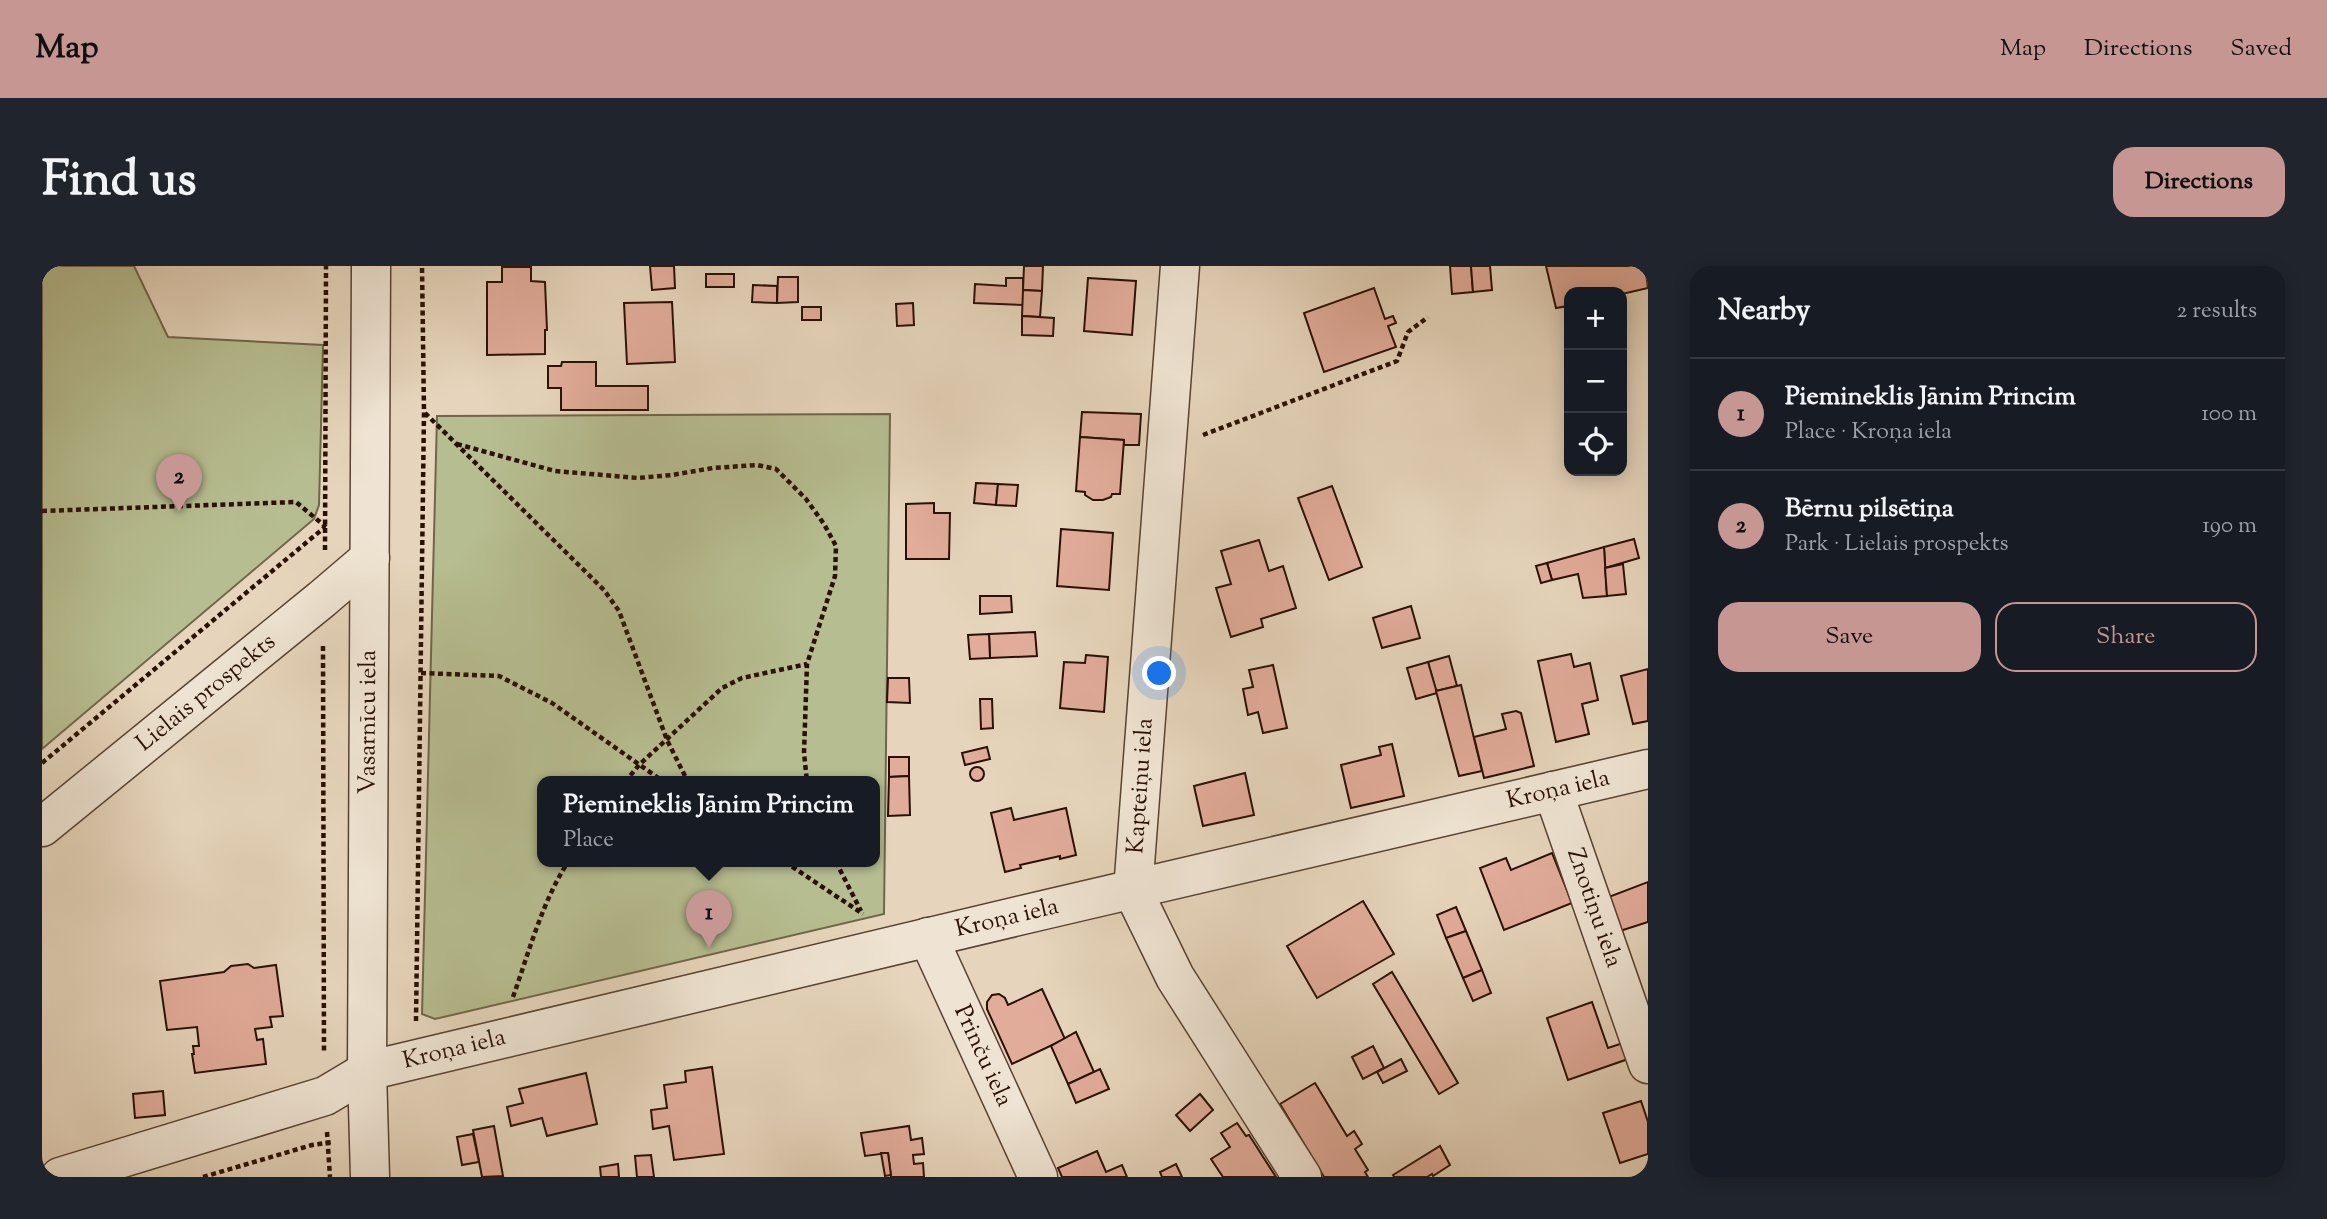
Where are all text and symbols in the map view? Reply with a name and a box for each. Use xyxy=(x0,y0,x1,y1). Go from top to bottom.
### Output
text: Map xyxy=(35,25,99,73)
text: Map xyxy=(2000,32,2046,66)
text: Directions xyxy=(2084,32,2192,66)
text: Saved xyxy=(2230,32,2292,66)
text: Find us xyxy=(42,147,196,217)
button: Directions xyxy=(2113,147,2285,217)
map controls xyxy=(1564,287,1627,476)
button: + xyxy=(1564,287,1627,350)
text: Nearby xyxy=(1718,290,1810,333)
text: 2 results xyxy=(2177,295,2257,328)
button: − xyxy=(1564,350,1627,413)
text: Piemineklis Jānim Princim xyxy=(1785,379,2076,416)
text: 1 xyxy=(1737,398,1745,431)
text: 100 m xyxy=(2201,398,2257,431)
button: locate xyxy=(1564,413,1627,476)
text: Place · Kroņa iela xyxy=(1785,416,1952,449)
pin: 2 xyxy=(156,454,202,512)
text: Bērnu pilsētiņa xyxy=(1785,491,1954,528)
text: 2 xyxy=(1736,510,1746,543)
text: 190 m xyxy=(2202,510,2257,543)
text: Park · Lielais prospekts xyxy=(1785,528,2009,561)
button: Save xyxy=(1718,602,1981,672)
button: Share xyxy=(1995,602,2257,672)
street label: Lielais prospekts xyxy=(129,626,284,760)
street label: Vasarnīcu iela xyxy=(351,650,386,794)
your location xyxy=(1142,656,1176,690)
street label: Kapteiņu iela xyxy=(1119,717,1163,855)
street label: Kroņa iela xyxy=(1503,761,1613,818)
popup xyxy=(537,776,880,867)
text: Piemineklis Jānim Princim xyxy=(563,787,854,824)
text: Place xyxy=(563,824,614,857)
street label: Znotiņu iela xyxy=(1557,844,1630,972)
pin: 1 xyxy=(686,890,732,948)
street label: Kroņa iela xyxy=(952,890,1062,947)
street label: Prinču iela xyxy=(945,1000,1021,1112)
street label: Kroņa iela xyxy=(399,1021,509,1079)

